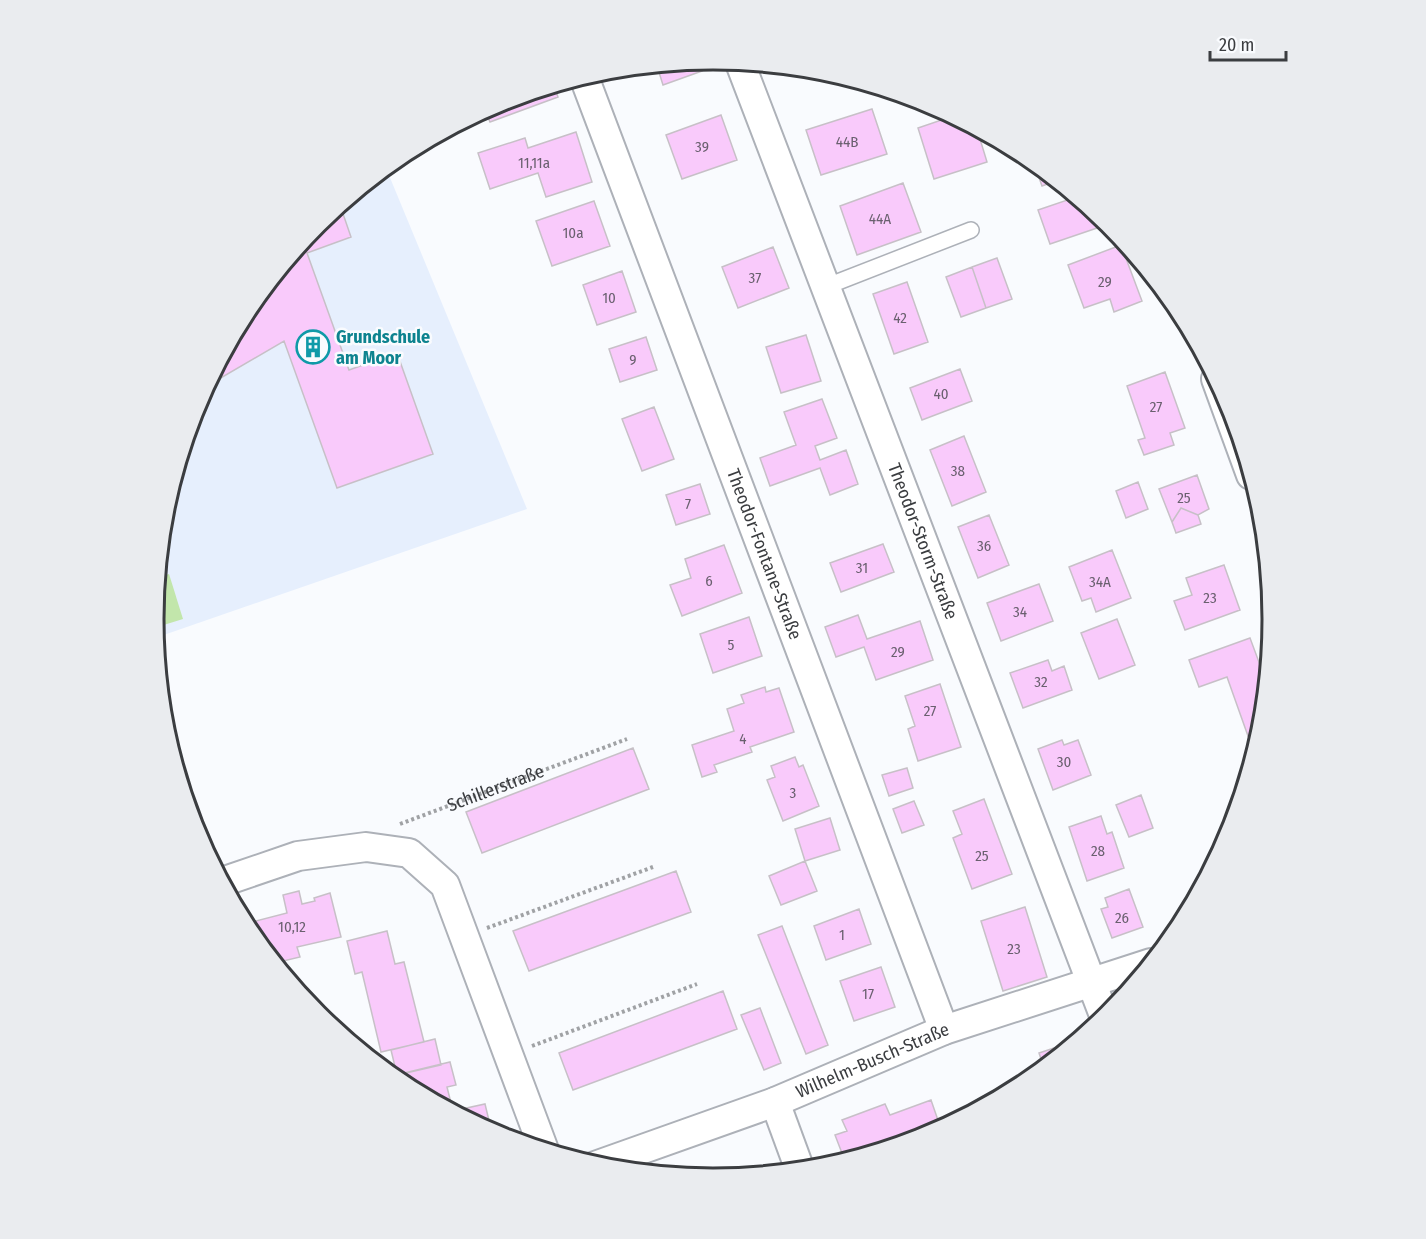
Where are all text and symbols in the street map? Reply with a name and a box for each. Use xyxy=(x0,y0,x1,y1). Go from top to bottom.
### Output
scale bar xyxy=(1210,24,1286,62)
text: 20 m xyxy=(1219,34,1254,56)
house number: 44B xyxy=(836,133,858,151)
house number: 39 xyxy=(695,138,709,156)
house number: 11,11a xyxy=(518,154,550,172)
house number: 44A xyxy=(869,210,891,228)
house number: 10a xyxy=(562,224,584,242)
house number: 37 xyxy=(749,269,761,287)
house number: 29 xyxy=(1098,273,1112,291)
house number: 10 xyxy=(602,289,616,307)
house number: 42 xyxy=(893,309,907,327)
place label: Grundschule am Moor xyxy=(336,326,430,369)
building icon: Grundschule am Moor xyxy=(295,329,331,365)
house number: 9 xyxy=(629,351,637,369)
house number: 40 xyxy=(933,385,949,403)
house number: 27 xyxy=(1150,398,1162,416)
street label: Theodor-Storm-Straße xyxy=(883,460,963,622)
house number: 38 xyxy=(951,462,965,480)
street label: Theodor-Fontane-Straße xyxy=(722,466,806,643)
house number: 25 xyxy=(1177,489,1191,507)
house number: 7 xyxy=(685,495,691,513)
house number: 36 xyxy=(977,537,991,555)
house number: 31 xyxy=(856,559,868,577)
house number: 6 xyxy=(705,572,713,590)
house number: 34A xyxy=(1089,573,1111,591)
house number: 23 xyxy=(1203,589,1217,607)
house number: 34 xyxy=(1013,603,1027,621)
house number: 5 xyxy=(728,636,735,654)
house number: 29 xyxy=(891,643,905,661)
house number: 32 xyxy=(1034,673,1048,691)
house number: 27 xyxy=(924,702,936,720)
house number: 4 xyxy=(739,730,747,748)
house number: 30 xyxy=(1057,753,1071,771)
street label: Schillerstraße xyxy=(444,760,547,816)
house number: 3 xyxy=(790,784,797,802)
house number: 28 xyxy=(1091,842,1105,860)
house number: 25 xyxy=(975,847,989,865)
house number: 26 xyxy=(1115,909,1129,927)
house number: 10,12 xyxy=(278,918,306,936)
house number: 1 xyxy=(839,926,845,944)
house number: 23 xyxy=(1007,940,1021,958)
house number: 17 xyxy=(862,985,874,1003)
street label: Wilhelm-Busch-Straße xyxy=(792,1018,952,1103)

